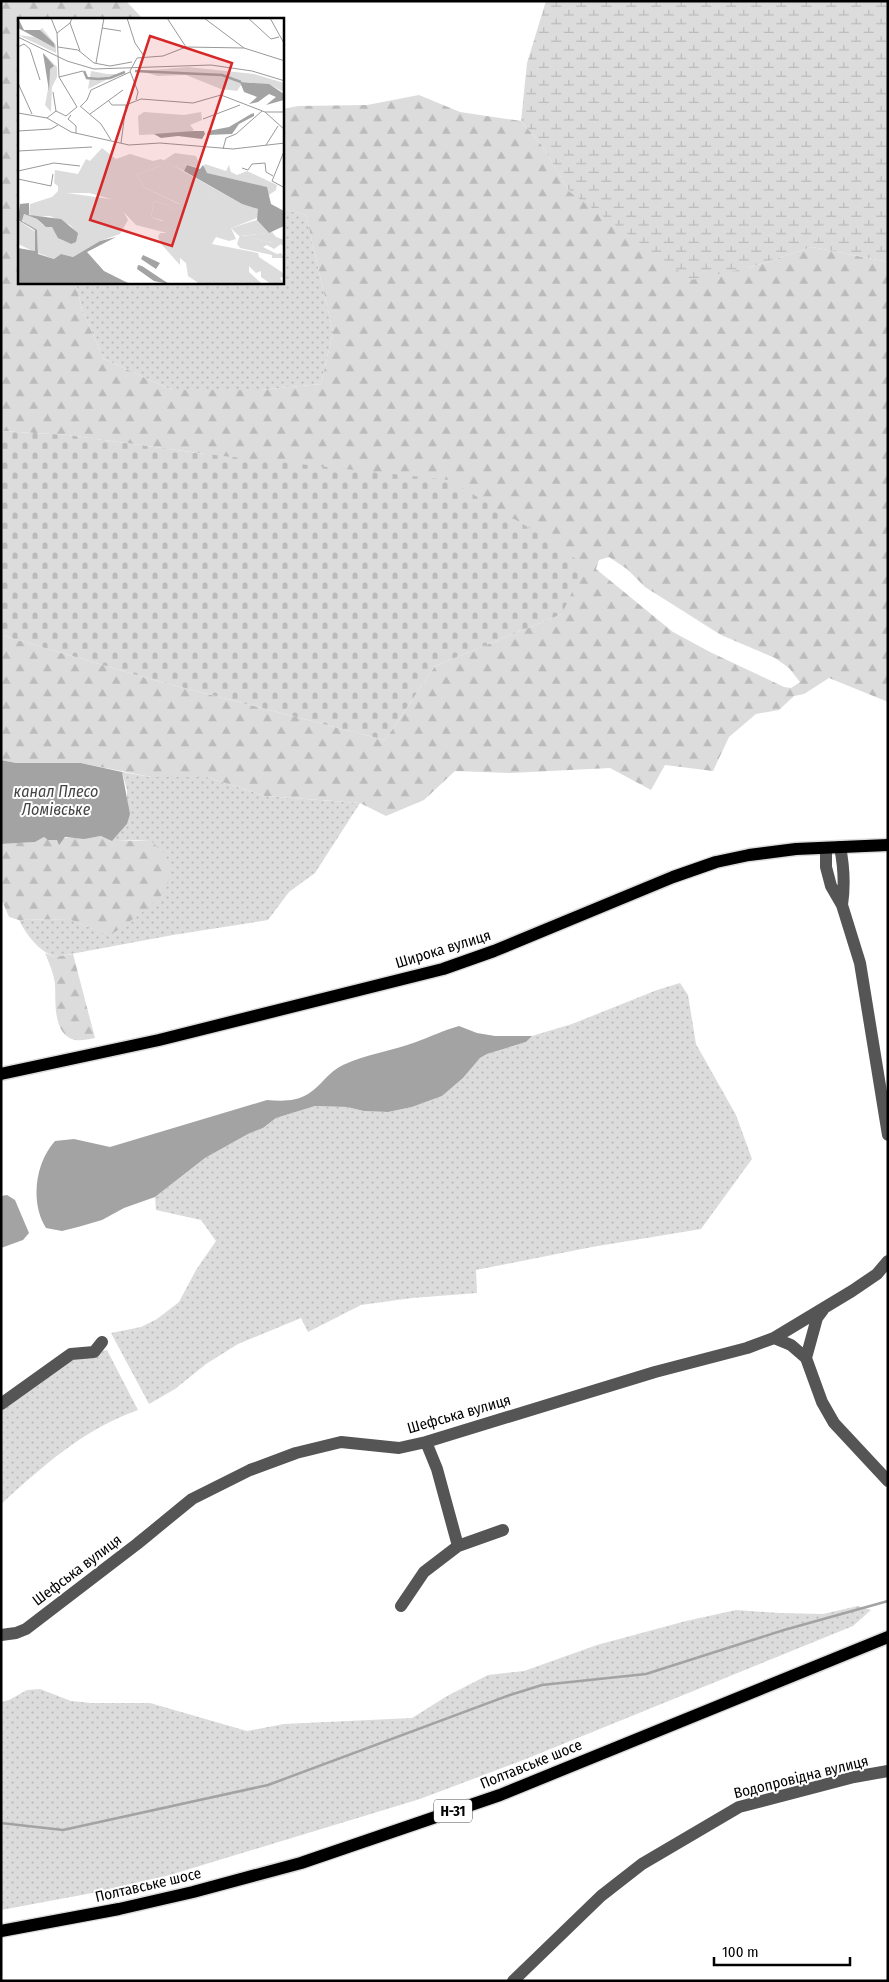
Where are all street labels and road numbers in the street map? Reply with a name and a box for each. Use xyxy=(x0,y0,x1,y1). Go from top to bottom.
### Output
street label: Широка вулиця xyxy=(393,926,493,972)
street label: Шефська вулиця xyxy=(405,1391,513,1437)
street label: Шефська вулиця xyxy=(29,1531,125,1609)
street label: Полтавське шосе xyxy=(477,1735,585,1793)
street label: Водопровідна вулиця xyxy=(732,1752,870,1802)
road number: Н-31 xyxy=(434,1800,472,1822)
street label: Полтавське шосе xyxy=(93,1864,203,1906)

